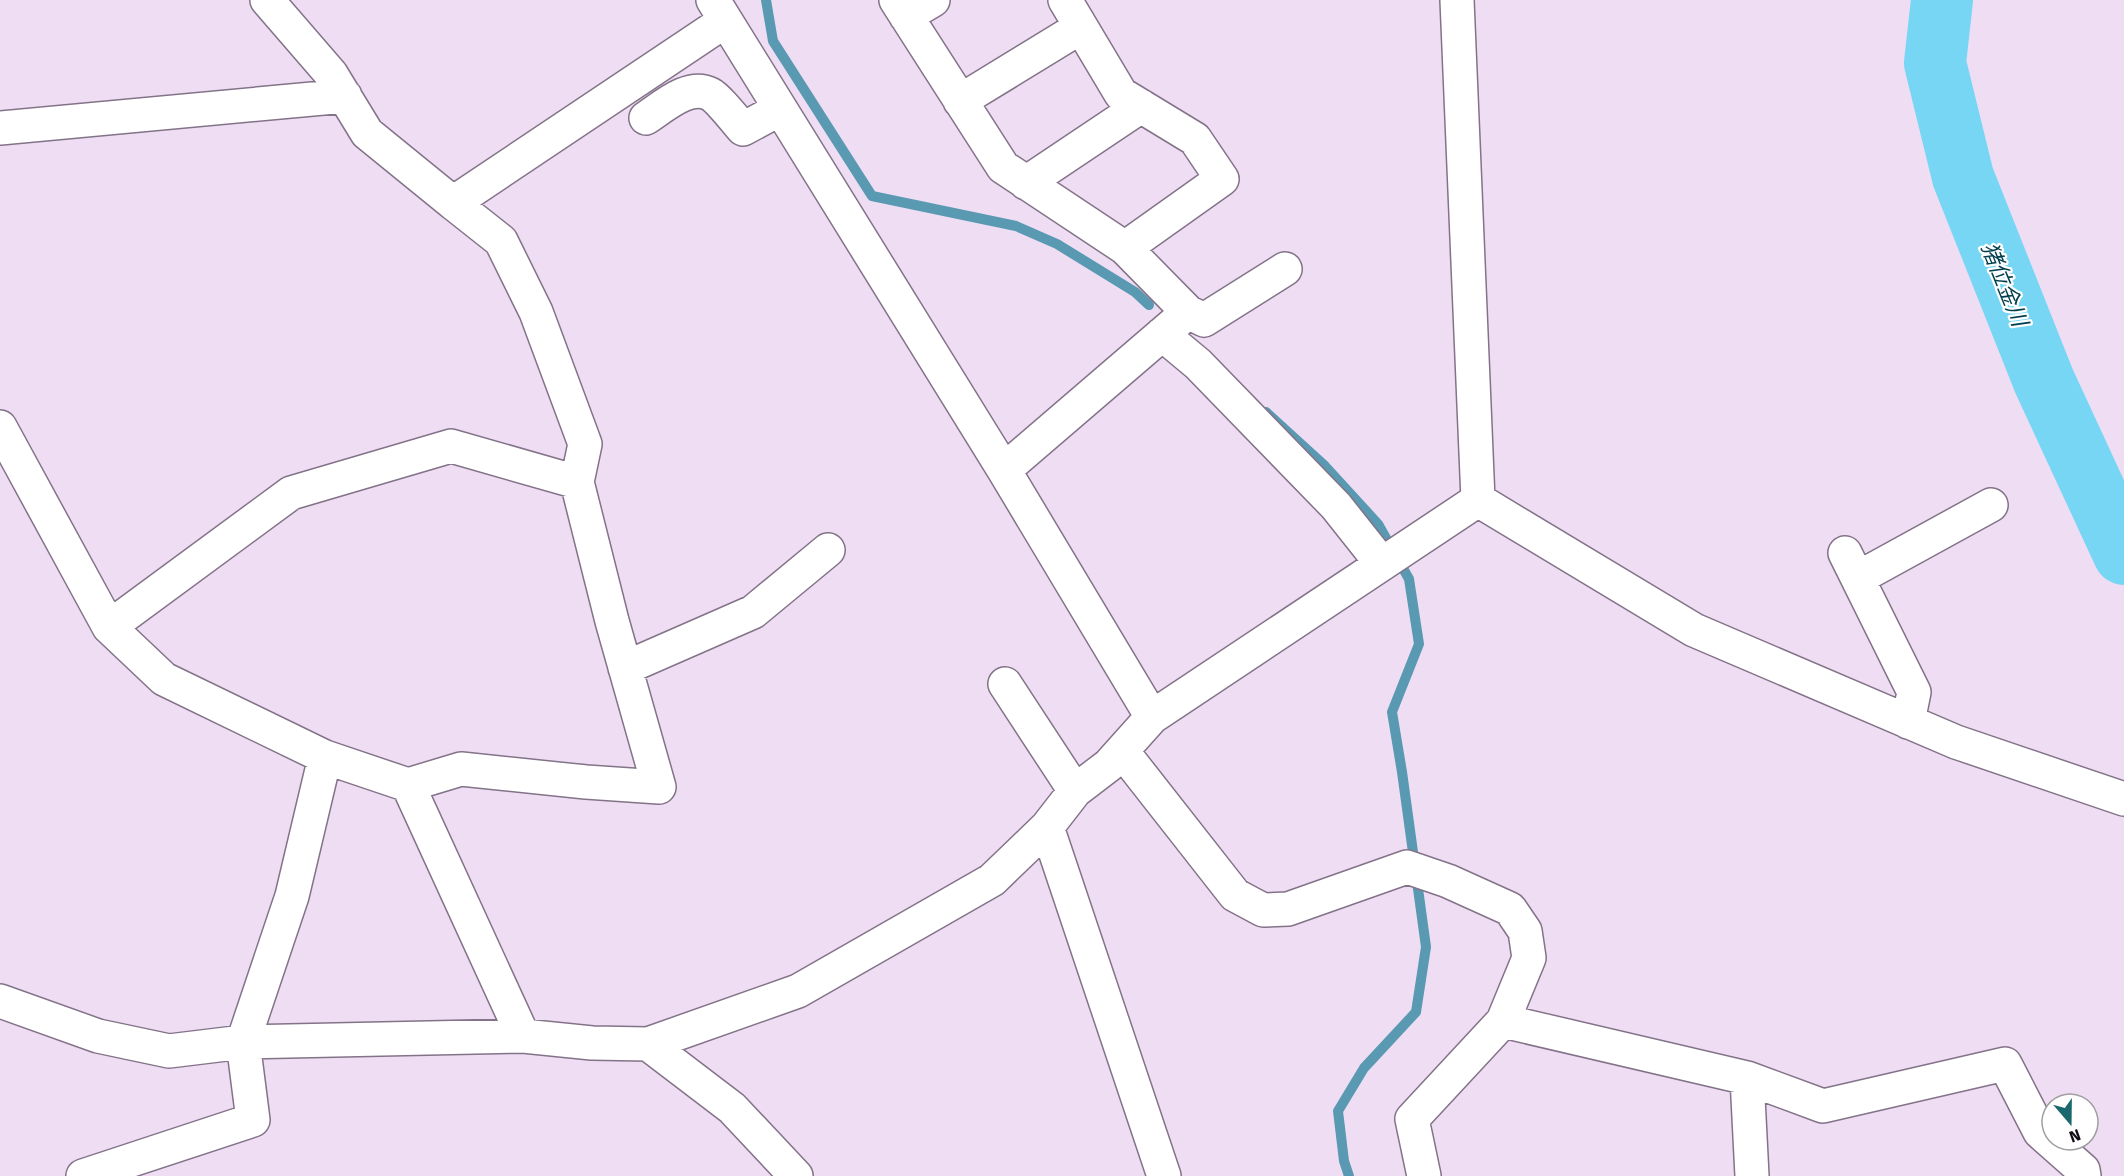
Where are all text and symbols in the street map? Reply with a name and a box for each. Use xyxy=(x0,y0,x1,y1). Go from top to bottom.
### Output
water label: 猪位金川 xyxy=(1976,238,2034,332)
north arrow xyxy=(2040,1092,2100,1152)
text: N xyxy=(2067,1125,2083,1146)

